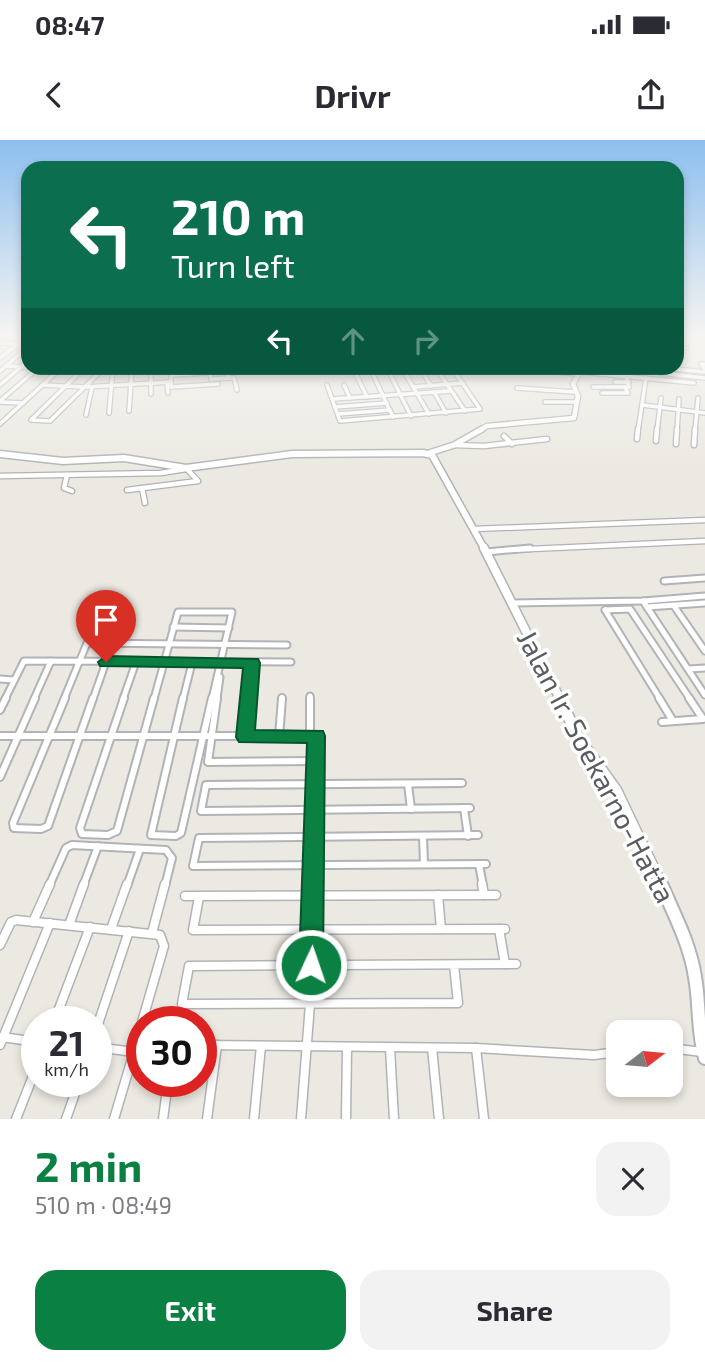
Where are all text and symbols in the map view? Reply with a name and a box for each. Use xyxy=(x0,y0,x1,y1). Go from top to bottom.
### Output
text: 08:47 xyxy=(35,9,105,40)
icon: back xyxy=(35,76,73,114)
text: Drivr xyxy=(314,76,391,114)
icon: share xyxy=(632,76,670,114)
text: 210 m xyxy=(171,186,305,245)
icon: left xyxy=(56,189,147,280)
text: Turn left xyxy=(171,246,295,284)
icon: left xyxy=(261,322,299,360)
icon: ahead xyxy=(334,322,372,360)
icon: right xyxy=(407,322,445,360)
pin xyxy=(76,590,136,662)
icon: arrive xyxy=(87,601,125,639)
street label: Jalan Ir. Soekarno-Hatta xyxy=(511,624,683,908)
position arrow xyxy=(274,928,348,1002)
speed limit sign: 30 xyxy=(126,1006,217,1097)
north arrow xyxy=(606,1020,682,1097)
map controls xyxy=(606,1020,683,1097)
text: 21 xyxy=(49,1021,84,1063)
text: km/h xyxy=(44,1058,89,1080)
text: 2 min xyxy=(35,1140,142,1190)
button: close xyxy=(596,1142,670,1216)
text: 510 m · 08:49 xyxy=(35,1191,172,1219)
button: Exit xyxy=(35,1270,346,1350)
button: Share xyxy=(360,1270,670,1350)

